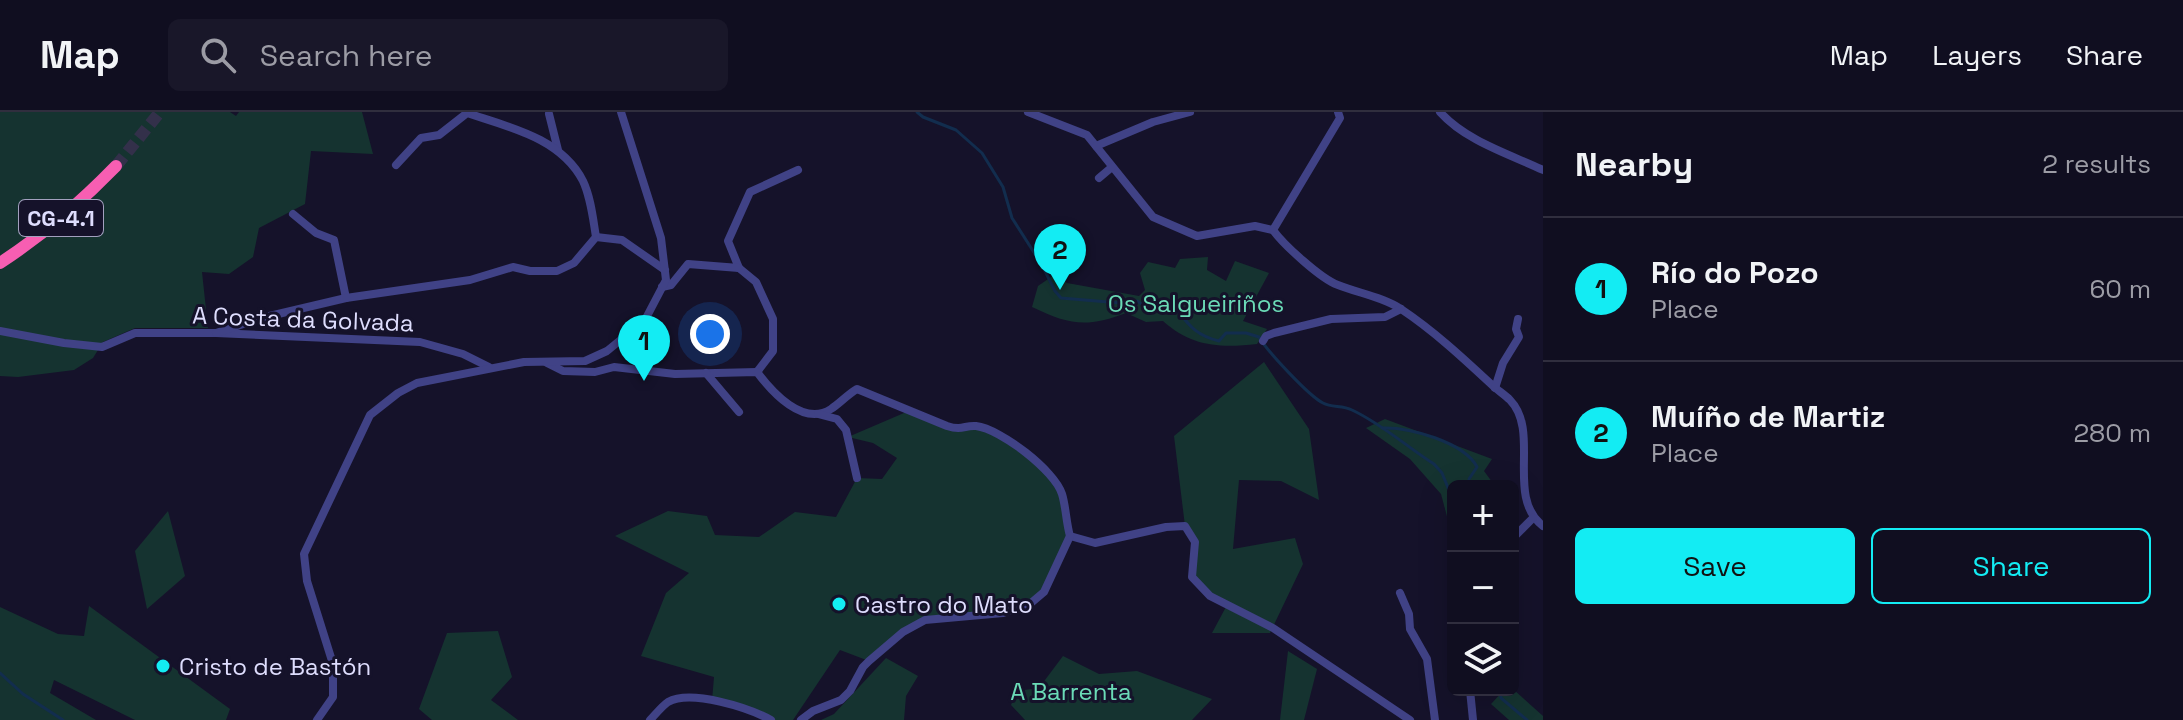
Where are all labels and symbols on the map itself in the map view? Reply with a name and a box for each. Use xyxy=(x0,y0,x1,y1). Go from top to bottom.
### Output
road number: CG-4.1 xyxy=(19,200,103,236)
pin: 2 xyxy=(1034,224,1086,290)
park label: Os Salgueiriños xyxy=(1108,288,1284,319)
street label: A Costa da Golvada xyxy=(192,300,415,338)
your location xyxy=(690,314,730,354)
pin: 1 xyxy=(618,315,670,381)
place label: Castro do Mato xyxy=(855,589,1033,620)
marker: Castro do Mato xyxy=(830,595,848,613)
place label: Cristo de Bastón xyxy=(179,651,371,682)
marker: Cristo de Bastón xyxy=(154,657,172,675)
park label: A Barrenta xyxy=(1010,676,1132,707)

